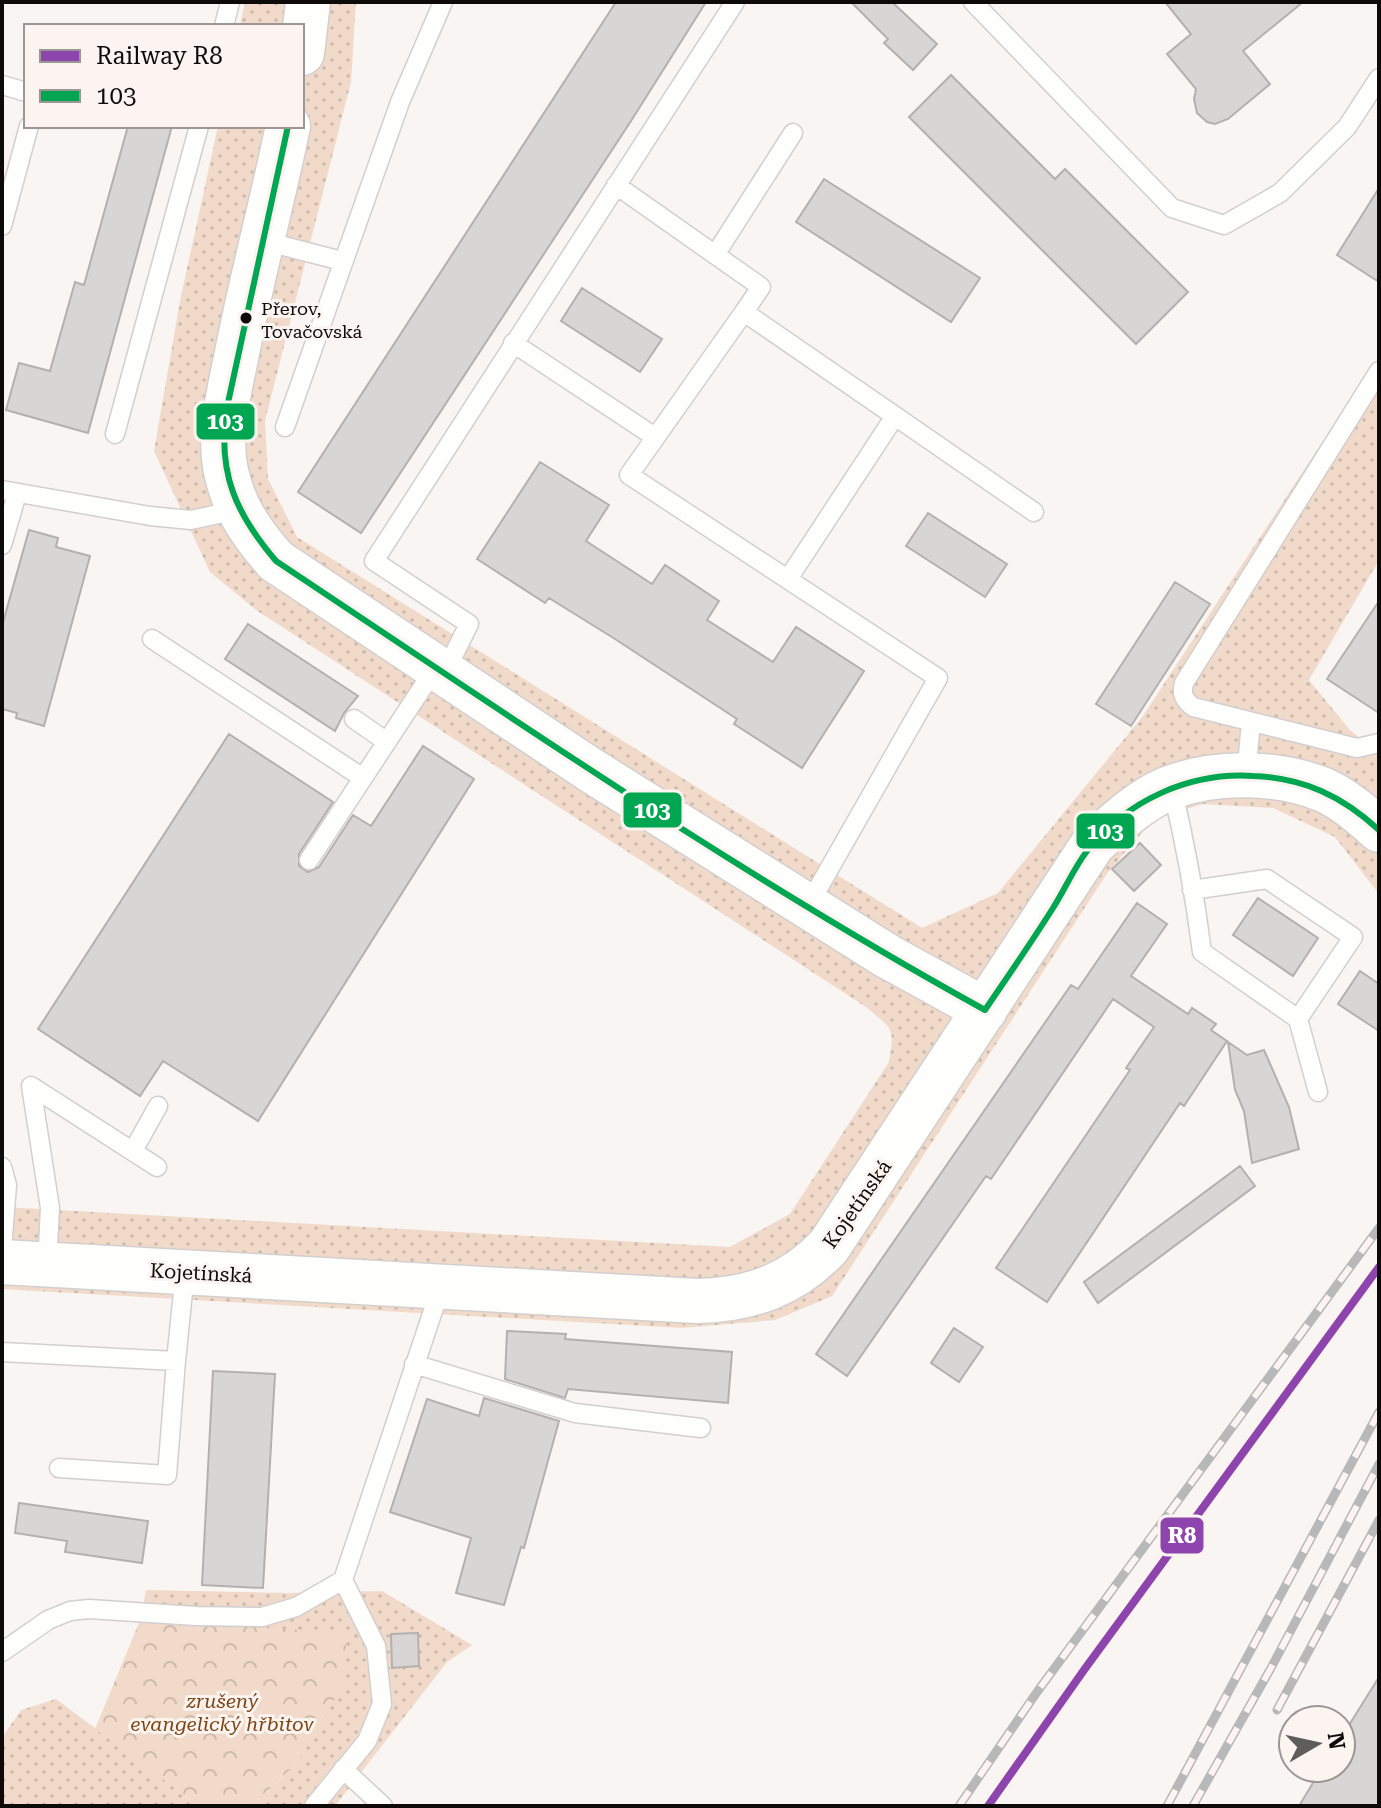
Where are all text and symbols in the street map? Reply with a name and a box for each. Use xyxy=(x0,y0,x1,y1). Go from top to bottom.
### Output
legend xyxy=(24,24,304,128)
text: Railway R8 xyxy=(96,42,223,70)
text: 103 xyxy=(96,82,136,110)
place label: Přerov, Tovačovská xyxy=(261,298,363,342)
marker: Přerov, Tovačovská xyxy=(238,310,254,326)
line badge: 103 xyxy=(195,402,256,441)
text: 103 xyxy=(207,409,243,434)
line badge: 103 xyxy=(622,791,683,829)
text: 103 xyxy=(634,798,670,823)
line badge: 103 xyxy=(1075,812,1136,850)
text: 103 xyxy=(1087,819,1123,844)
street label: Kojetínská xyxy=(818,1155,896,1253)
street label: Kojetínská xyxy=(149,1258,253,1288)
line badge: R8 xyxy=(1159,1516,1205,1555)
text: R8 xyxy=(1168,1523,1196,1548)
park label: zrušený evangelický hřbitov xyxy=(130,1689,314,1736)
north arrow xyxy=(1277,1704,1357,1784)
text: N xyxy=(1323,1731,1350,1751)

